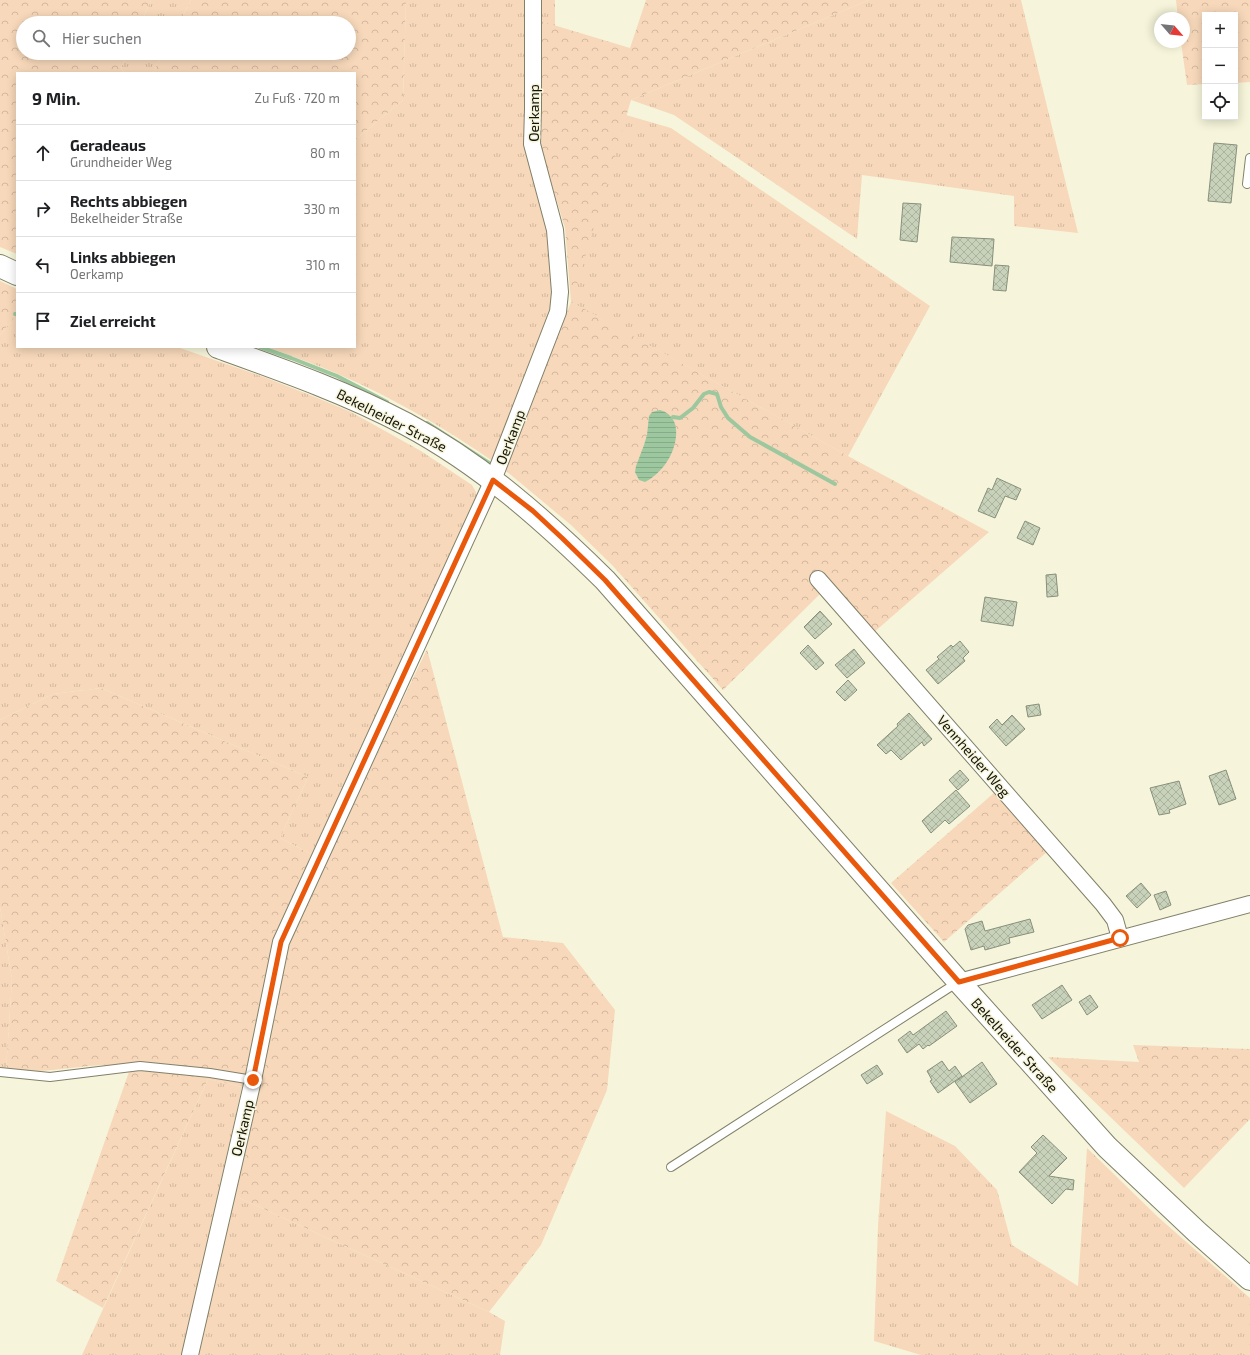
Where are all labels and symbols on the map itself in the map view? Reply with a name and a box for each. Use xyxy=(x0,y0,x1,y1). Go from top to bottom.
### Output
north arrow xyxy=(1154,12,1190,48)
street label: Oerkamp xyxy=(525,84,542,142)
street label: Bekelheider Straße xyxy=(334,385,450,455)
street label: Oerkamp xyxy=(492,407,528,467)
street label: Vennheider Weg xyxy=(934,712,1014,801)
route start xyxy=(1111,929,1129,947)
street label: Bekelheider Straße xyxy=(968,994,1062,1096)
route end xyxy=(244,1071,262,1089)
street label: Oerkamp xyxy=(227,1098,257,1158)

